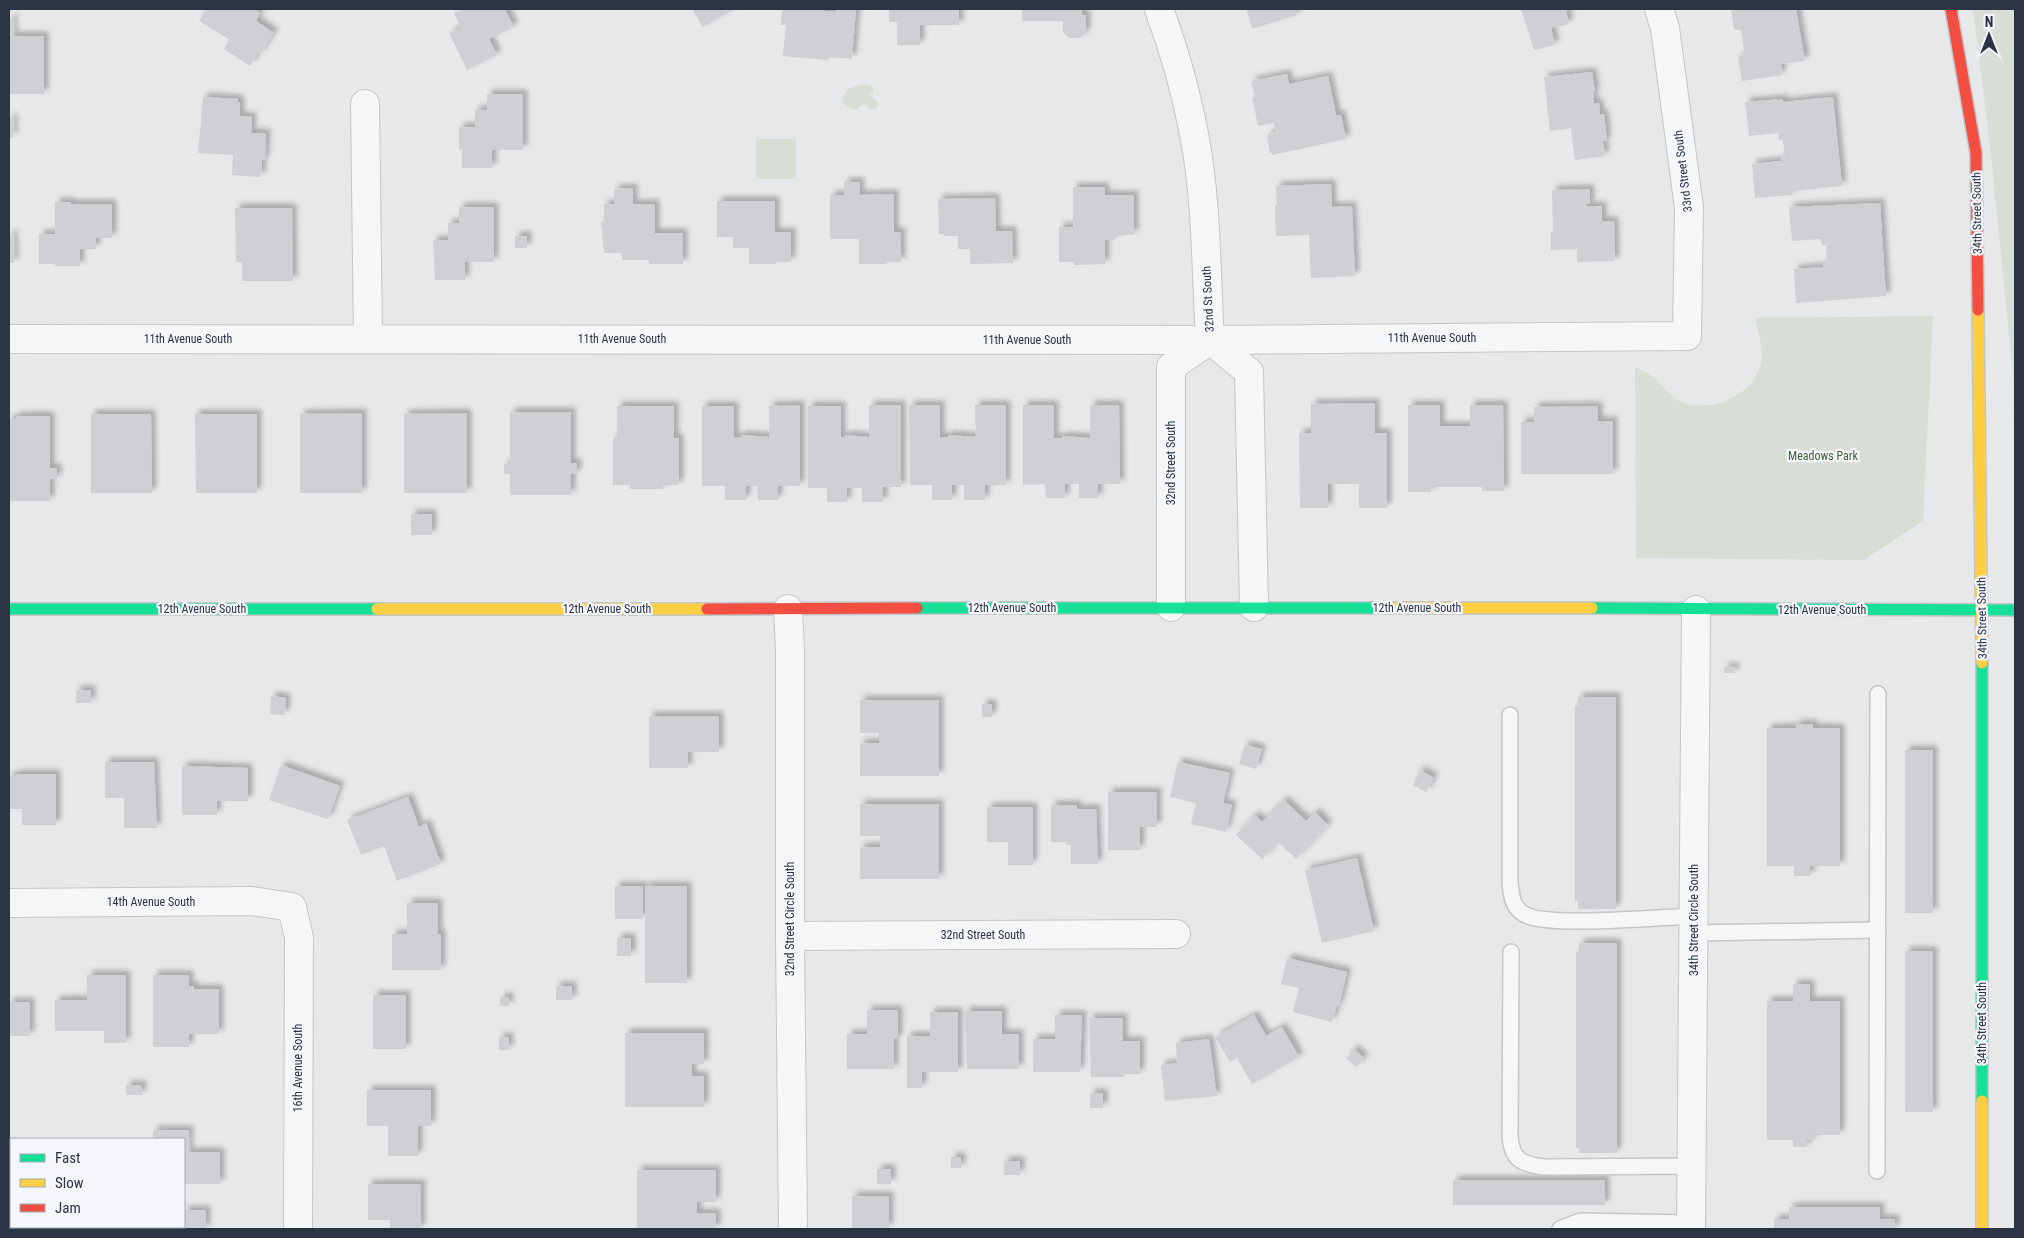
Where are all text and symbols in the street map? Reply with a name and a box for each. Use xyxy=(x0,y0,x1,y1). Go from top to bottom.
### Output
north arrow xyxy=(1964,10,2014,60)
text: N xyxy=(1985,14,1993,30)
street label: 33rd Street South xyxy=(1671,129,1695,213)
street label: 34th Street South xyxy=(1969,172,1985,254)
street label: 32nd St South xyxy=(1199,265,1217,332)
street label: 11th Avenue South xyxy=(1388,331,1477,345)
street label: 11th Avenue South xyxy=(144,332,233,346)
street label: 11th Avenue South xyxy=(578,332,667,346)
street label: 11th Avenue South xyxy=(983,333,1072,347)
street label: 32nd Street South xyxy=(1164,420,1178,505)
park label: Meadows Park xyxy=(1788,449,1859,463)
street label: 34th Street South xyxy=(1974,577,1990,659)
street label: 12th Avenue South xyxy=(968,601,1057,615)
street label: 12th Avenue South xyxy=(1373,601,1462,615)
street label: 12th Avenue South xyxy=(158,602,247,616)
street label: 12th Avenue South xyxy=(563,602,652,616)
street label: 12th Avenue South xyxy=(1778,603,1867,617)
street label: 32nd Street Circle South xyxy=(783,862,797,976)
street label: 34th Street Circle South xyxy=(1687,864,1701,976)
street label: 14th Avenue South xyxy=(107,895,196,909)
street label: 32nd Street South xyxy=(941,928,1026,942)
street label: 34th Street South xyxy=(1975,982,1989,1064)
street label: 16th Avenue South xyxy=(291,1023,305,1112)
legend xyxy=(10,1138,185,1228)
text: Fast xyxy=(55,1149,80,1167)
text: Slow xyxy=(55,1174,84,1192)
text: Jam xyxy=(55,1199,81,1217)

